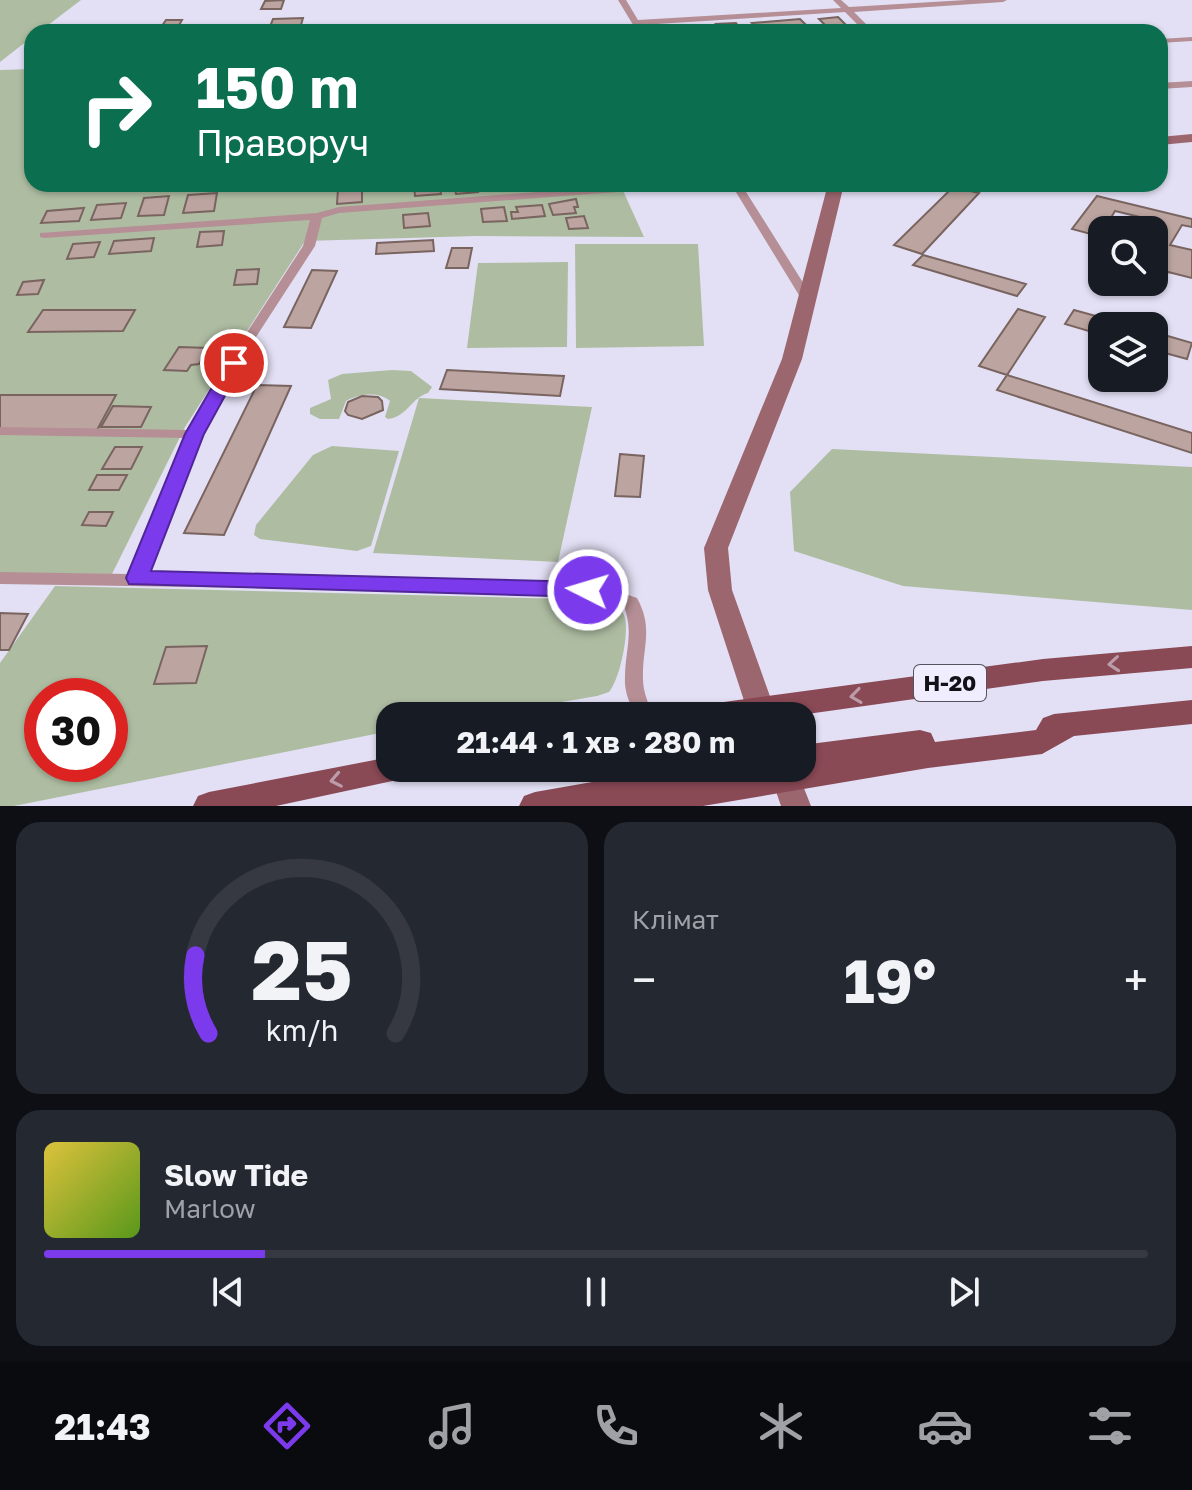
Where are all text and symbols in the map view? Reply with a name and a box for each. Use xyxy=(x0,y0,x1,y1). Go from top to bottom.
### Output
text: 150 m xyxy=(196,53,358,120)
icon: right xyxy=(64,56,168,160)
text: Праворуч xyxy=(196,121,369,164)
map controls xyxy=(1088,216,1168,392)
button: search xyxy=(1088,216,1168,296)
button: layers xyxy=(1088,312,1168,392)
pin xyxy=(200,329,268,397)
icon: arrive xyxy=(212,341,256,385)
position arrow xyxy=(546,548,630,632)
one-way arrow xyxy=(1107,655,1120,672)
road number: Н-20 xyxy=(914,665,986,701)
speed limit sign: 30 xyxy=(24,678,128,782)
one-way arrow xyxy=(849,687,863,704)
text: 21:44 · 1 хв · 280 m xyxy=(457,724,735,760)
one-way arrow xyxy=(330,771,344,788)
text: Клімат xyxy=(632,904,719,935)
text: 25 xyxy=(251,918,353,1018)
text: 19° xyxy=(844,944,936,1016)
text: − xyxy=(632,953,656,1006)
text: + xyxy=(1124,953,1148,1006)
text: km/h xyxy=(266,1013,338,1047)
text: Slow Tide xyxy=(164,1157,308,1193)
text: Marlow xyxy=(164,1193,256,1224)
icon: previous xyxy=(206,1270,250,1314)
icon: pause xyxy=(574,1270,618,1314)
icon: next xyxy=(942,1270,986,1314)
icon: directions xyxy=(259,1398,315,1454)
icon: music xyxy=(424,1398,480,1454)
icon: phone xyxy=(588,1398,644,1454)
icon: climate xyxy=(753,1398,809,1454)
icon: car xyxy=(917,1398,973,1454)
icon: filters xyxy=(1082,1398,1138,1454)
text: 21:43 xyxy=(54,1405,151,1448)

